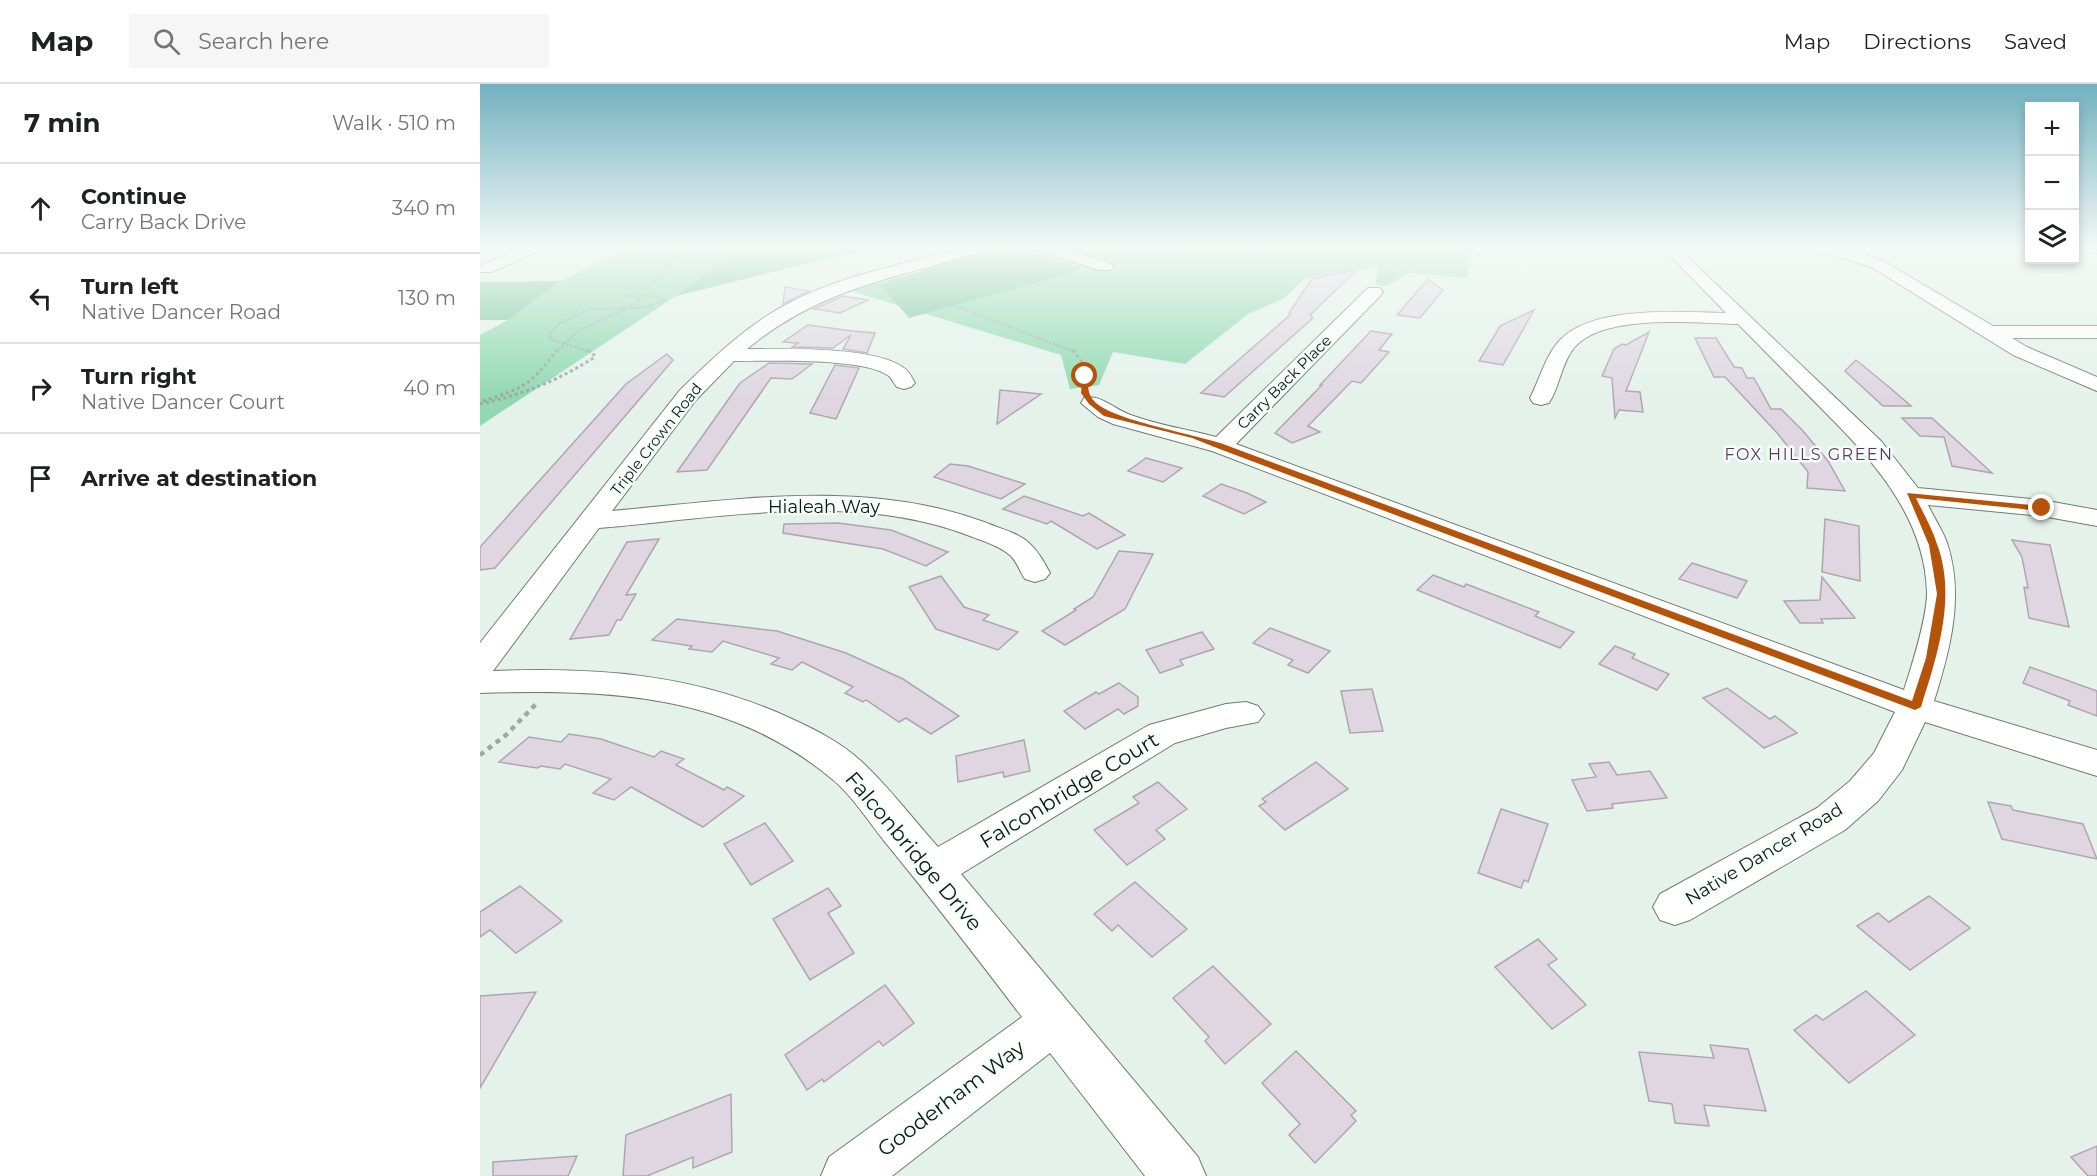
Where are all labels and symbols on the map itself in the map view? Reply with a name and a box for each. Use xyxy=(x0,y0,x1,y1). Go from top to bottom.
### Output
street label: Carry Back Place xyxy=(1233,331,1335,433)
route start xyxy=(1071,362,1097,388)
street label: Triple Crown Road xyxy=(606,379,706,499)
district label: FOX HILLS GREEN xyxy=(1724,445,1894,464)
route end xyxy=(2028,494,2054,520)
street label: Hialeah Way xyxy=(768,496,880,518)
street label: Falconbridge Court xyxy=(975,727,1163,853)
street label: Falconbridge Drive xyxy=(840,766,988,936)
street label: Native Dancer Road xyxy=(1681,798,1847,910)
street label: Gooderham Way xyxy=(873,1034,1030,1161)

